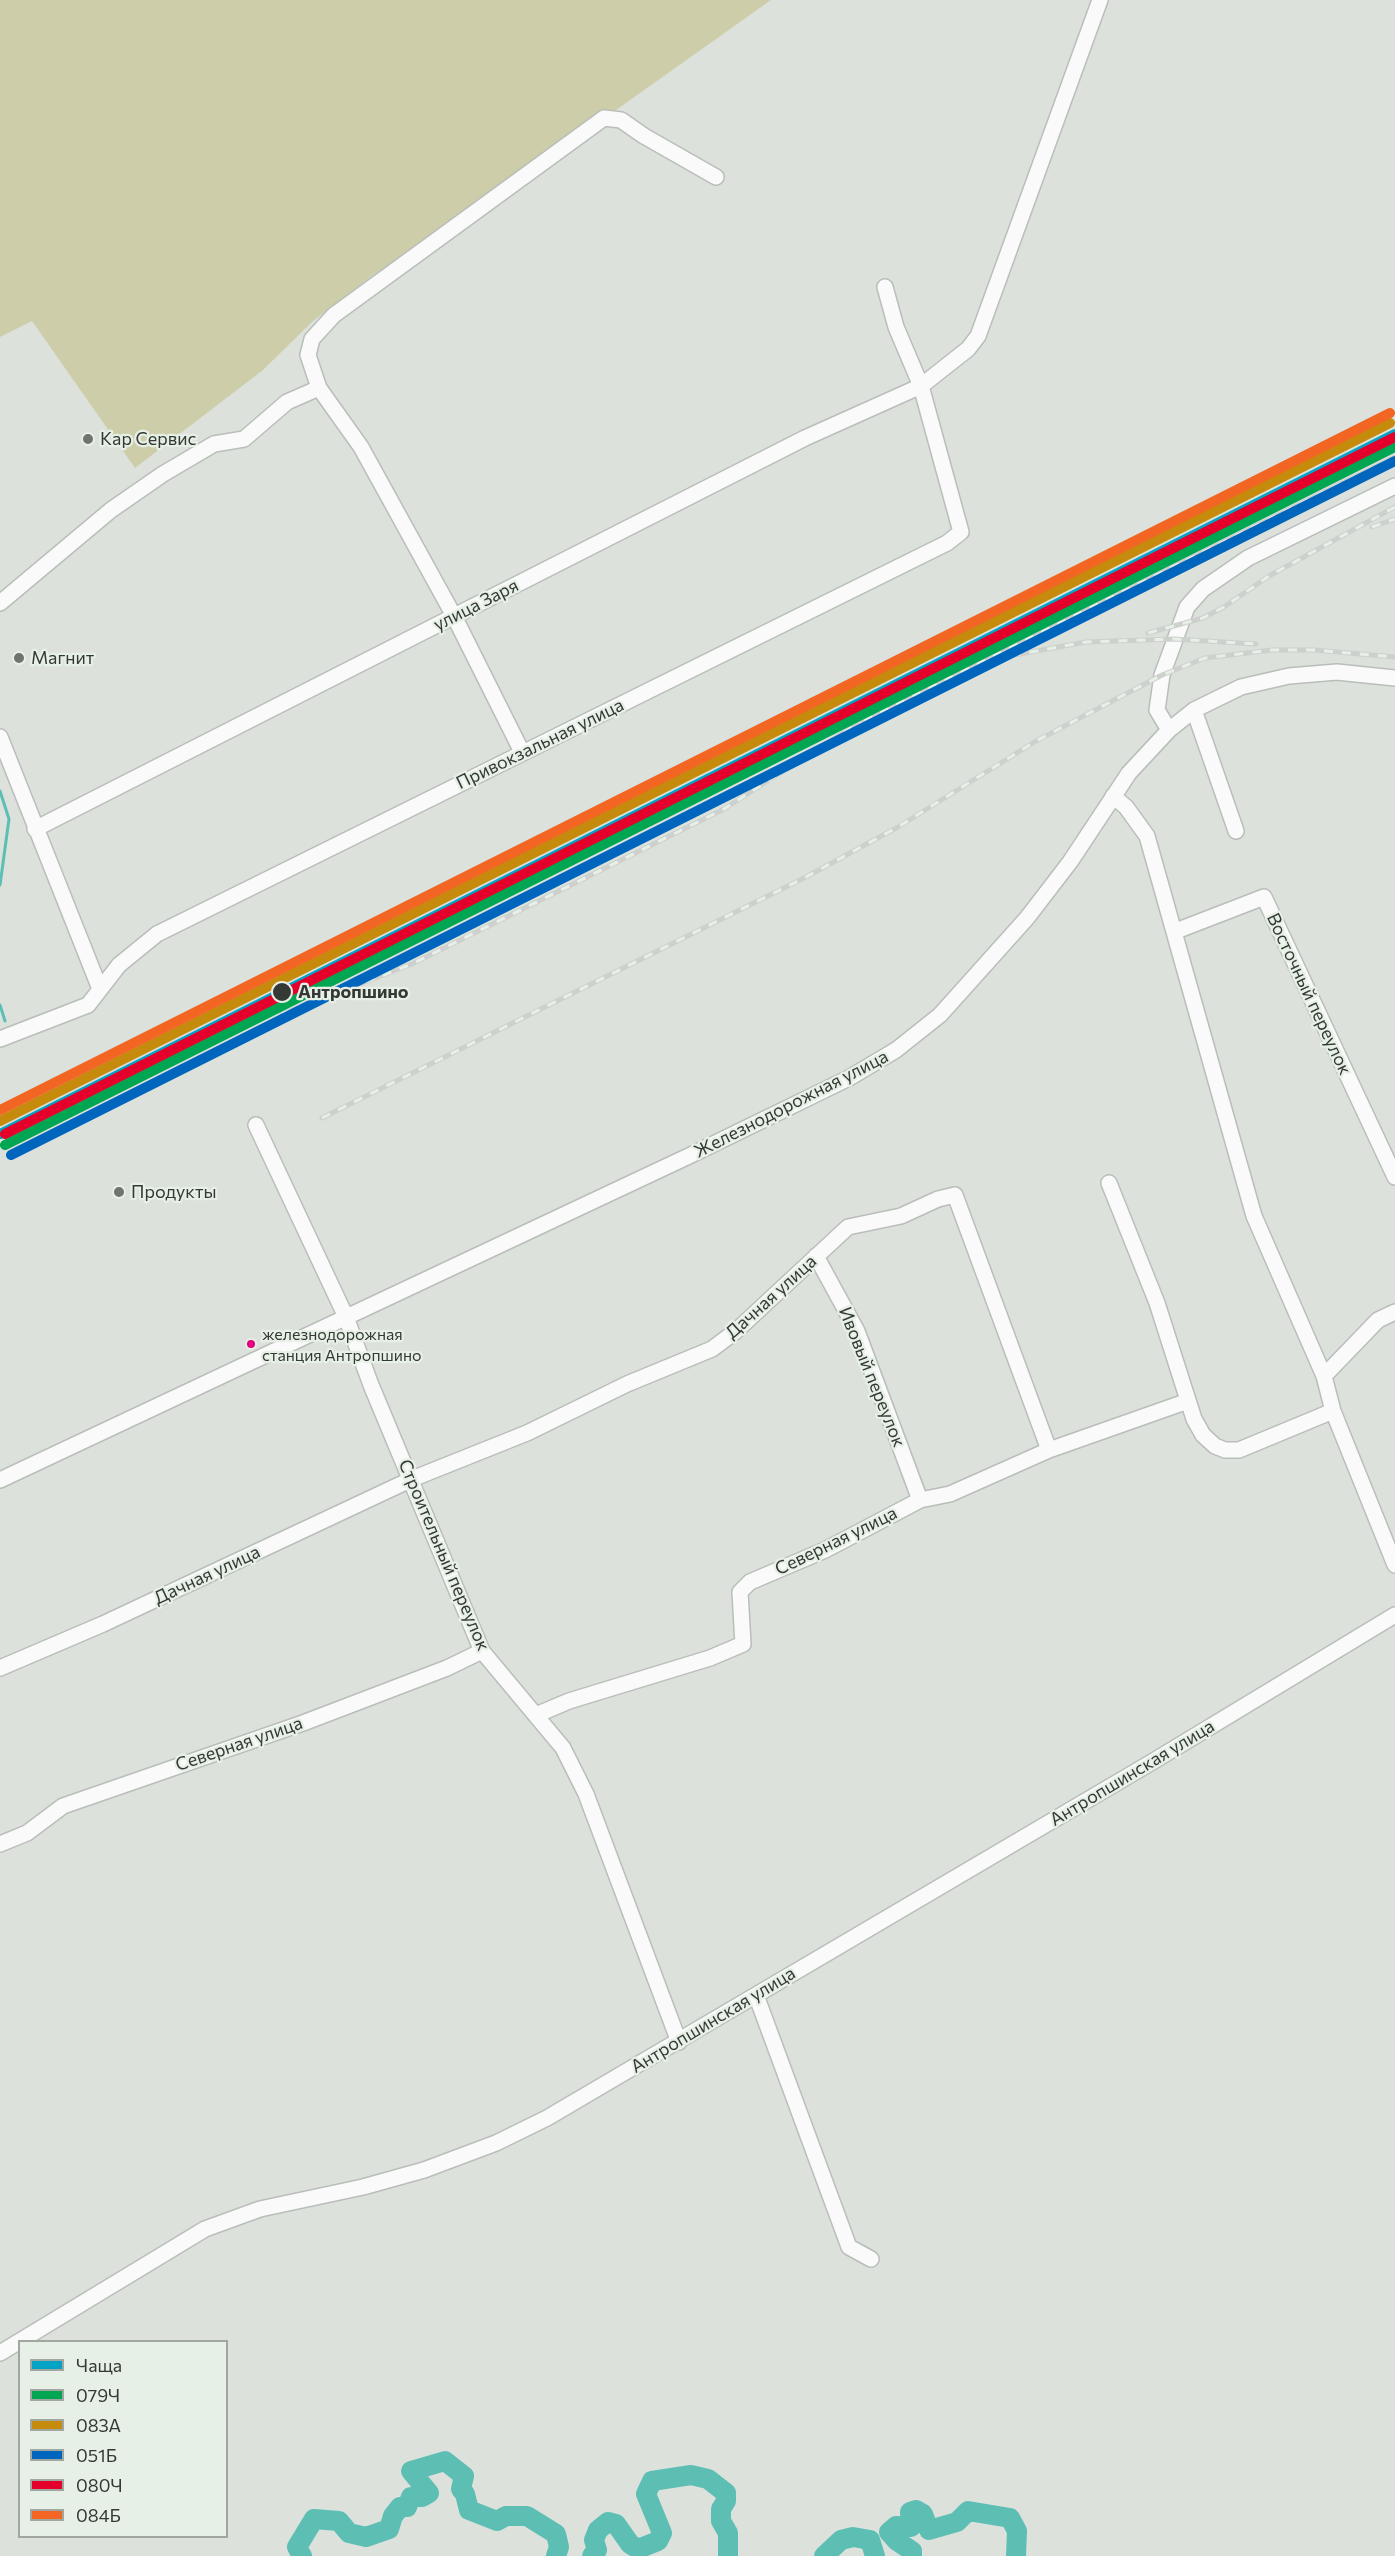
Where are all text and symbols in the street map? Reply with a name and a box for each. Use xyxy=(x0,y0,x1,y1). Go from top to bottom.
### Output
place label: Кар Сервис xyxy=(100,428,196,450)
marker: Кар Сервис xyxy=(81,432,95,446)
street label: улица Заря xyxy=(430,574,522,636)
place label: Магнит xyxy=(31,647,94,669)
marker: Магнит xyxy=(12,651,26,665)
street label: Привокзальная улица xyxy=(453,694,627,794)
street label: Восточный переулок xyxy=(1262,910,1356,1078)
marker: Антропшино xyxy=(271,981,293,1003)
place label: Антропшино xyxy=(298,981,409,1003)
street label: Железнодорожная улица xyxy=(690,1046,892,1162)
place label: Продукты xyxy=(131,1181,216,1203)
marker: Продукты xyxy=(112,1185,126,1199)
street label: Дачная улица xyxy=(721,1251,821,1343)
street label: Ивовый переулок xyxy=(834,1304,910,1450)
place label: железнодорожная станция Антропшино xyxy=(262,1325,422,1363)
marker: железнодорожная станция Антропшино xyxy=(245,1338,257,1350)
street label: Строительный переулок xyxy=(394,1456,494,1654)
street label: Северная улица xyxy=(771,1502,901,1580)
street label: Дачная улица xyxy=(150,1541,264,1609)
street label: Северная улица xyxy=(173,1712,305,1776)
street label: Антропшинская улица xyxy=(1046,1715,1218,1831)
street label: Антропшинская улица xyxy=(627,1962,799,2078)
legend xyxy=(18,2340,228,2538)
text: Чаща xyxy=(76,2354,122,2376)
text: 079Ч xyxy=(76,2384,120,2406)
text: 083А xyxy=(76,2414,121,2436)
text: 051Б xyxy=(76,2444,117,2466)
text: 080Ч xyxy=(76,2474,123,2496)
text: 084Б xyxy=(76,2504,121,2526)

